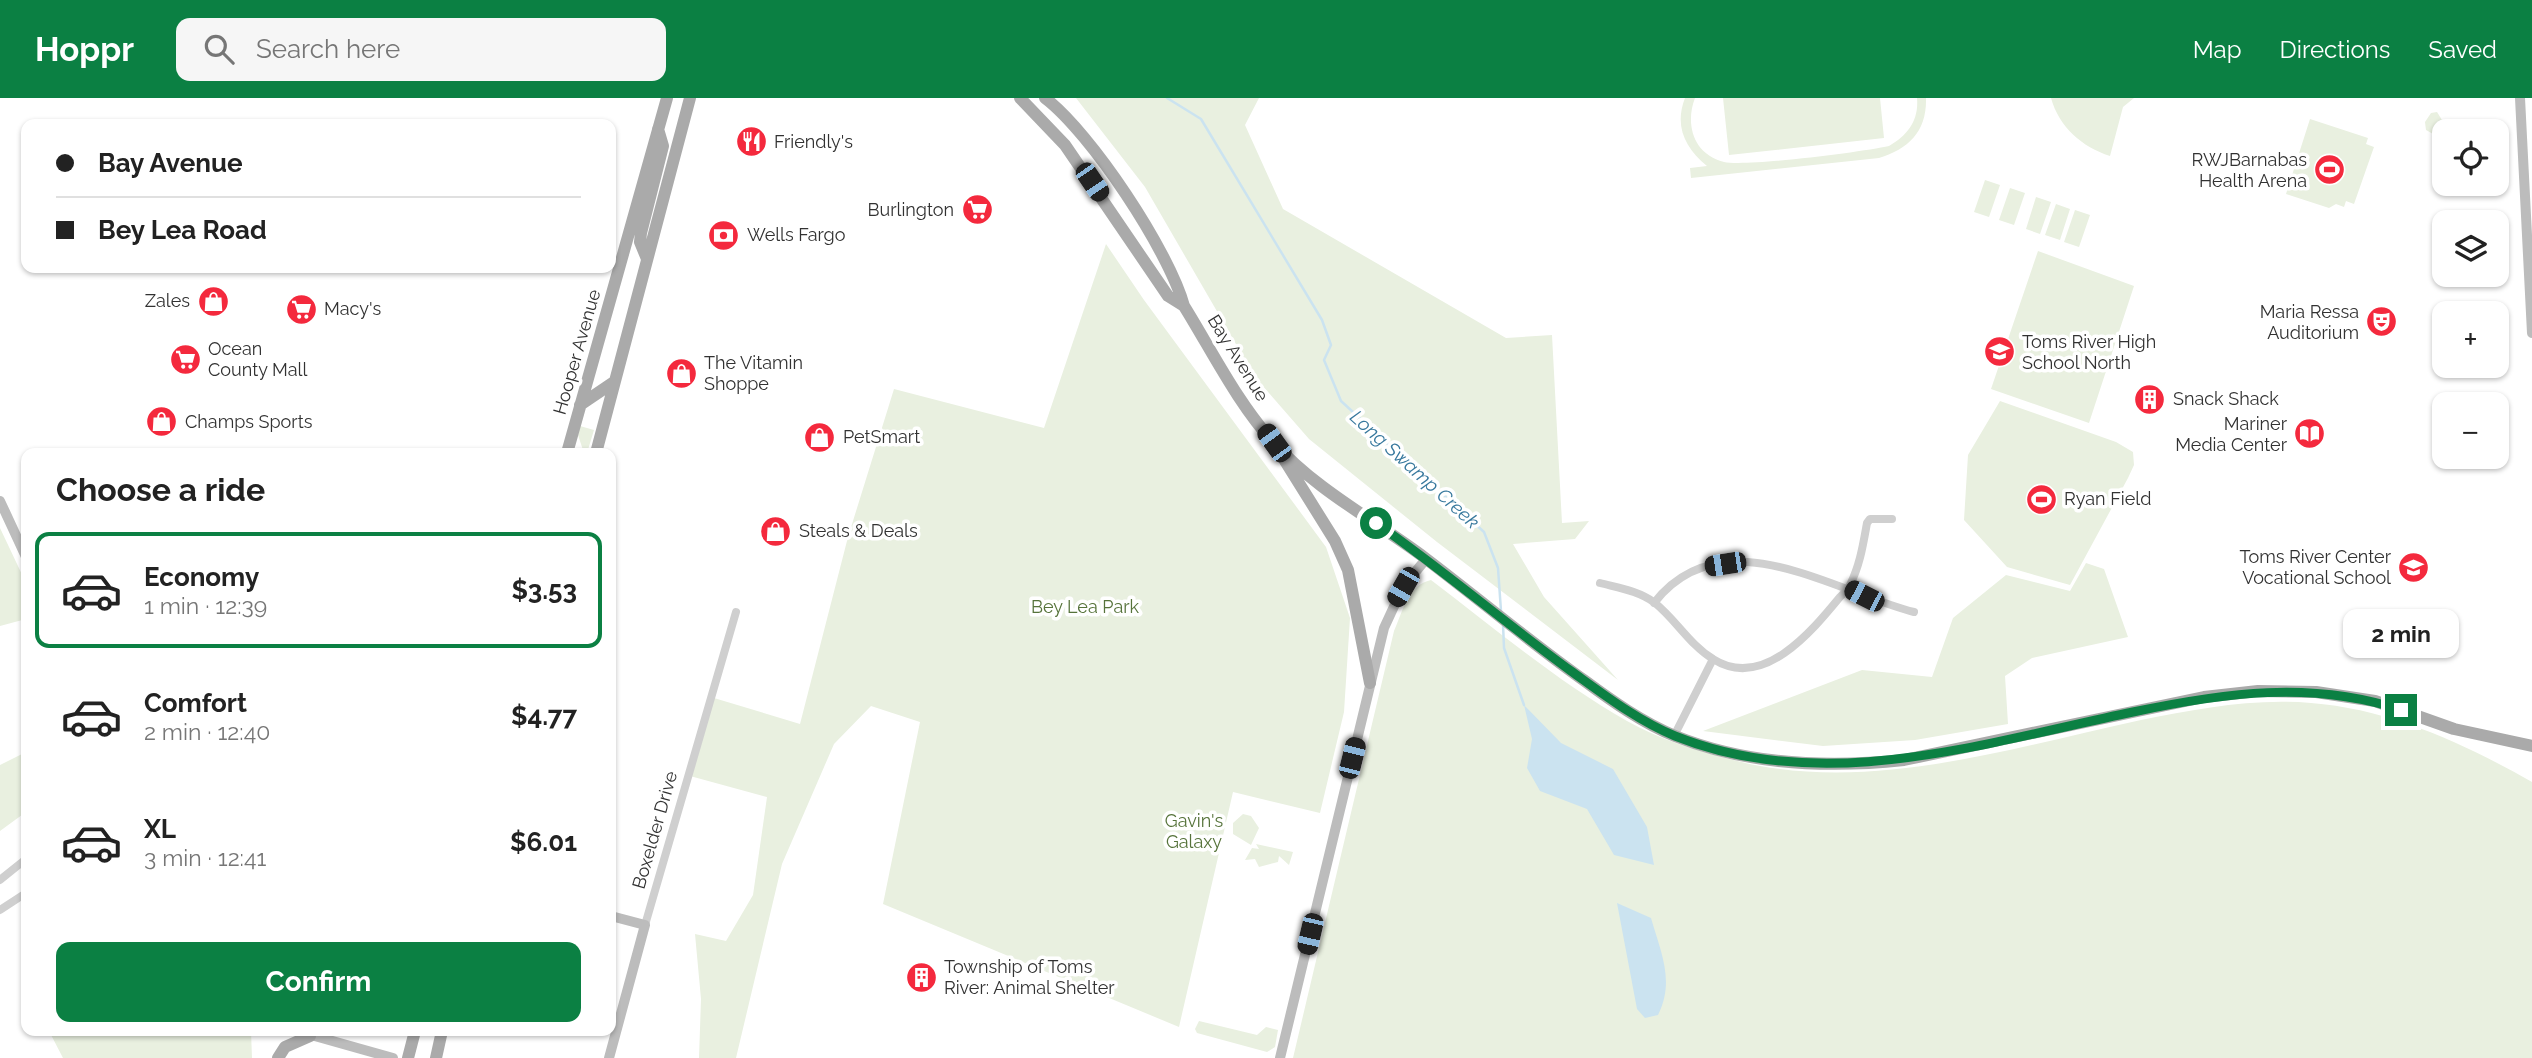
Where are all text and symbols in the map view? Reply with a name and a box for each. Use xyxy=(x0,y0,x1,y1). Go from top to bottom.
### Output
search box xyxy=(176,18,666,81)
text: Hoppr xyxy=(35,30,134,69)
icon: search xyxy=(200,30,238,68)
text: Search here xyxy=(256,34,400,64)
text: Map xyxy=(2193,35,2242,64)
text: Directions xyxy=(2280,35,2390,64)
text: Saved xyxy=(2428,35,2497,64)
map controls xyxy=(2432,119,2509,469)
button: locate xyxy=(2432,119,2509,196)
restaurant icon: Friendly's xyxy=(734,125,768,159)
place label: Friendly's xyxy=(774,131,853,152)
text: Bay Avenue xyxy=(98,148,243,178)
place label: RWJBarnabas Health Arena xyxy=(2192,149,2307,191)
sports icon: RWJBarnabas Health Arena xyxy=(2313,153,2347,187)
car xyxy=(1072,159,1113,205)
supermarket icon: Burlington xyxy=(960,193,994,227)
place label: Burlington xyxy=(867,199,954,220)
button: layers xyxy=(2432,210,2509,287)
text: Bey Lea Road xyxy=(98,215,267,245)
bank icon: Wells Fargo xyxy=(707,218,741,252)
place label: Wells Fargo xyxy=(747,224,846,245)
shop icon: Zales xyxy=(196,284,230,318)
street label: Hooper Avenue xyxy=(549,286,605,417)
place label: Zales xyxy=(145,290,190,311)
supermarket icon: Macy's xyxy=(284,292,318,326)
place label: Macy's xyxy=(324,298,381,319)
place label: Maria Ressa Auditorium xyxy=(2260,301,2359,343)
button: + xyxy=(2432,301,2509,378)
theatre icon: Maria Ressa Auditorium xyxy=(2365,305,2399,339)
street label: Bay Avenue xyxy=(1204,311,1274,405)
place label: Toms River High School North xyxy=(2022,331,2156,373)
school or university icon: Toms River High School North xyxy=(1982,335,2016,369)
place label: Ocean County Mall xyxy=(208,338,307,380)
supermarket icon: Ocean County Mall xyxy=(168,342,202,376)
place label: The Vitamin Shoppe xyxy=(704,352,803,394)
shop icon: The Vitamin Shoppe xyxy=(664,356,698,390)
building icon: Snack Shack xyxy=(2133,382,2167,416)
place label: Snack Shack xyxy=(2173,388,2279,409)
button: − xyxy=(2432,392,2509,469)
shop icon: Champs Sports xyxy=(145,405,179,439)
water label: Long Swamp Creek xyxy=(1346,405,1484,533)
place label: Champs Sports xyxy=(185,411,313,432)
place label: Mariner Media Center xyxy=(2175,413,2288,455)
library icon: Mariner Media Center xyxy=(2293,417,2327,451)
shop icon: PetSmart xyxy=(803,420,837,454)
car xyxy=(1254,420,1295,466)
place label: PetSmart xyxy=(843,426,920,447)
text: Choose a ride xyxy=(56,471,265,508)
sports icon: Ryan Field xyxy=(2024,482,2058,516)
place label: Ryan Field xyxy=(2064,488,2151,509)
route start xyxy=(1360,507,1392,539)
shop icon: Steals & Deals xyxy=(759,514,793,548)
place label: Steals & Deals xyxy=(799,520,918,541)
place label: Toms River Center Vocational School xyxy=(2240,546,2392,588)
car xyxy=(1703,550,1748,578)
school or university icon: Toms River Center Vocational School xyxy=(2397,550,2431,584)
icon: car xyxy=(60,559,123,622)
text: Economy xyxy=(144,562,259,592)
car xyxy=(1384,564,1423,610)
text: $3.53 xyxy=(511,575,577,605)
car xyxy=(1841,577,1888,615)
text: 1 min · 12:39 xyxy=(144,592,267,619)
park label: Bey Lea Park xyxy=(1031,596,1140,617)
callout: 2 min xyxy=(2343,608,2459,658)
text: 2 min xyxy=(2371,620,2431,647)
icon: car xyxy=(60,685,123,748)
text: Comfort xyxy=(144,688,247,718)
route end xyxy=(2385,694,2417,726)
text: $4.77 xyxy=(511,701,577,731)
text: 2 min · 12:40 xyxy=(144,718,270,745)
car xyxy=(1337,735,1368,781)
street label: Boxelder Drive xyxy=(628,768,681,891)
park label: Gavin's Galaxy xyxy=(1165,810,1223,852)
icon: car xyxy=(60,811,123,874)
text: XL xyxy=(144,814,176,844)
text: $6.01 xyxy=(510,827,577,857)
text: 3 min · 12:41 xyxy=(144,844,266,871)
car xyxy=(1296,911,1325,957)
button: Confirm xyxy=(56,942,581,1022)
place label: Township of Toms River: Animal Shelter xyxy=(944,956,1115,998)
building icon: Township of Toms River: Animal Shelter xyxy=(904,960,938,994)

